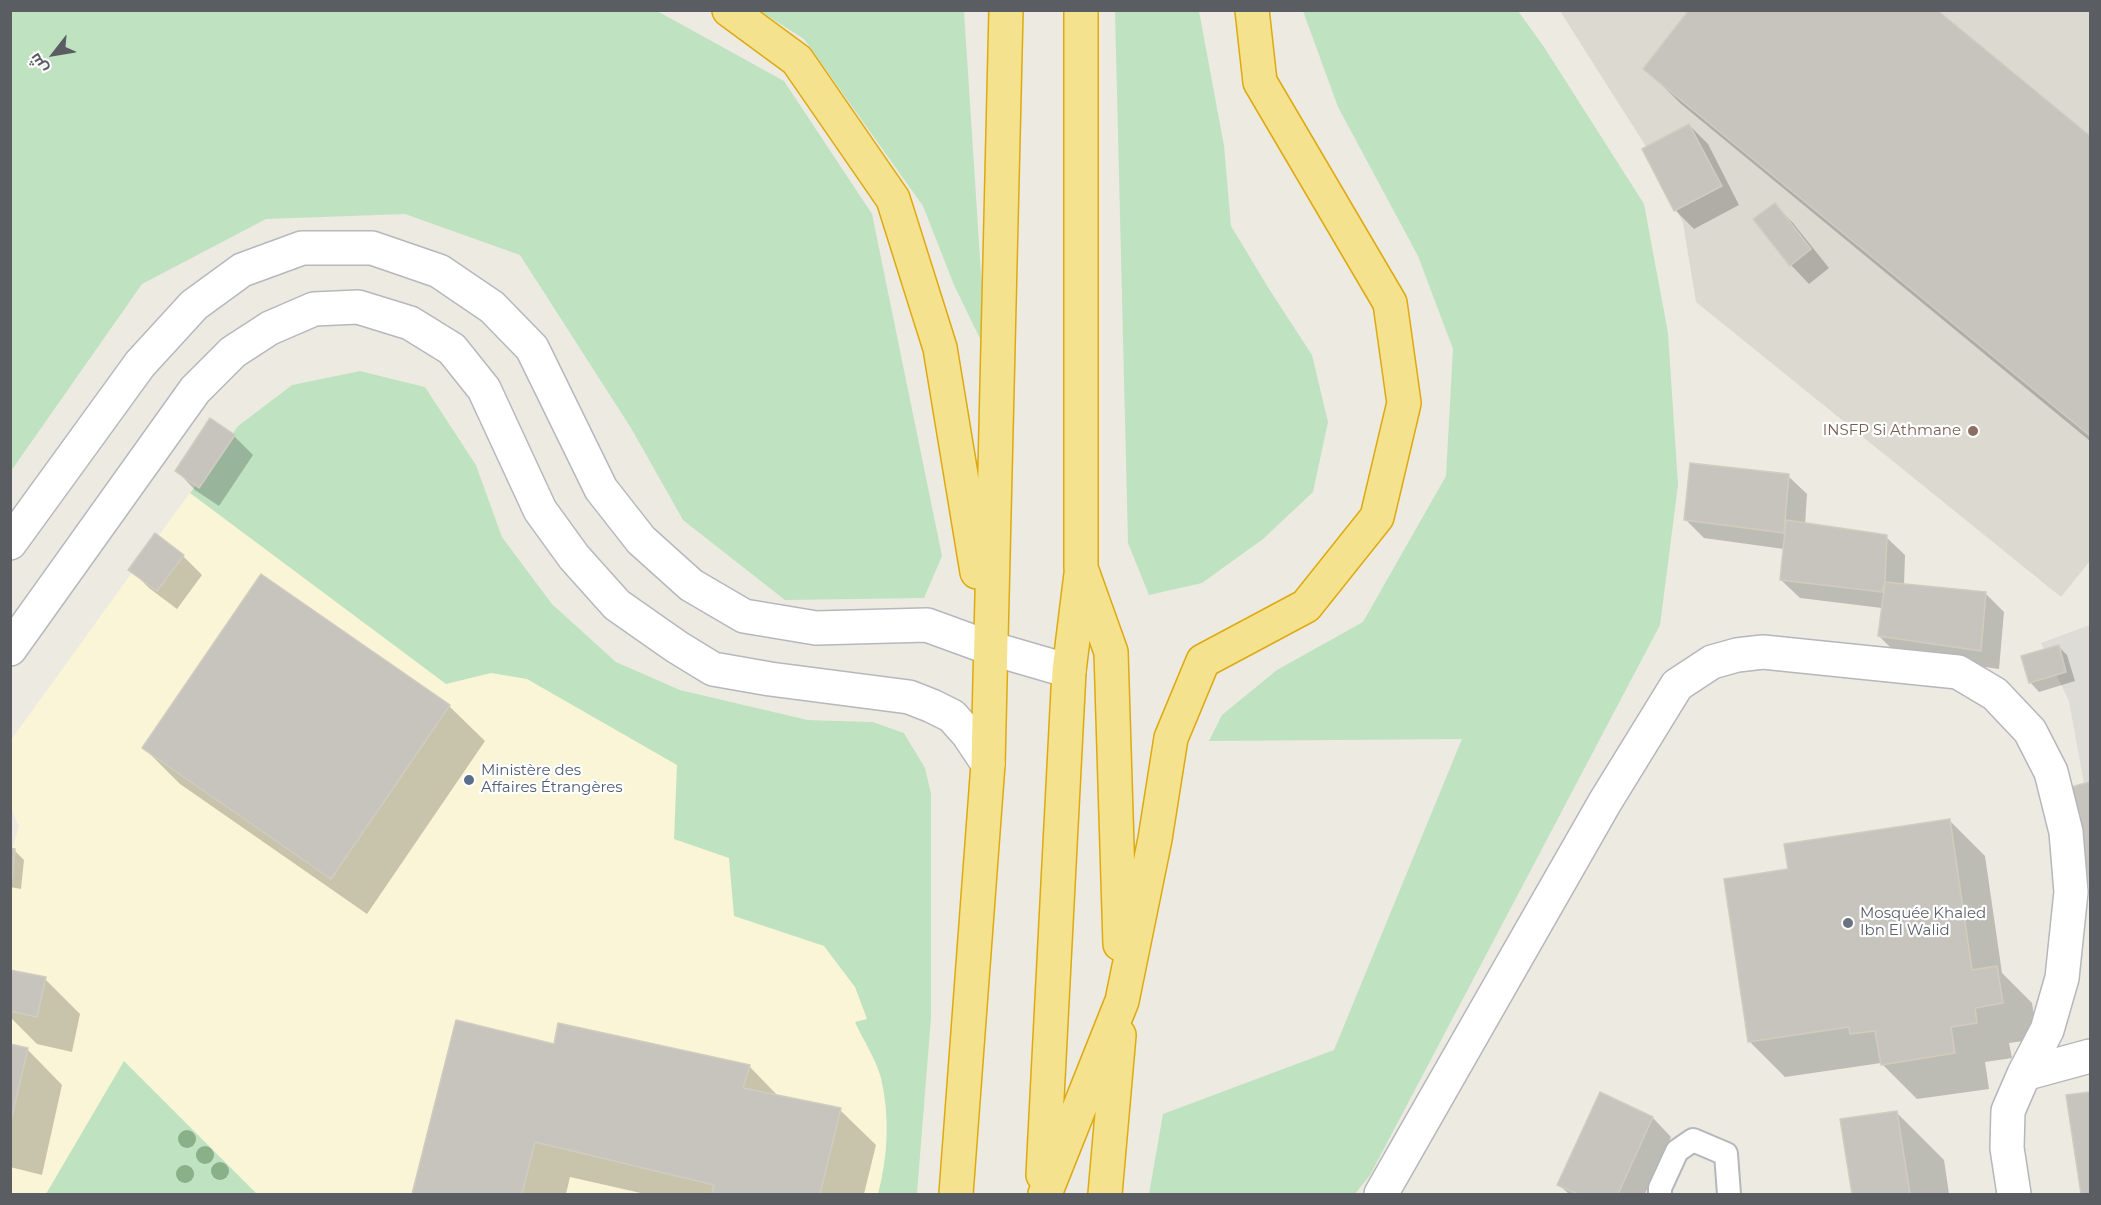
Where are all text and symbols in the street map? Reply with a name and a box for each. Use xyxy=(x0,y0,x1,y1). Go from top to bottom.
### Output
north arrow xyxy=(24,24,84,84)
text: ش xyxy=(25,50,52,77)
place label: INSFP Si Athmane xyxy=(1823,422,1961,440)
marker: INSFP Si Athmane xyxy=(1966,424,1980,438)
place label: Ministère des Affaires Étrangères xyxy=(481,762,623,797)
marker: Ministère des Affaires Étrangères xyxy=(462,773,476,787)
place label: Mosquée Khaled Ibn El Walid xyxy=(1860,905,1986,940)
marker: Mosquée Khaled Ibn El Walid xyxy=(1841,916,1855,930)

